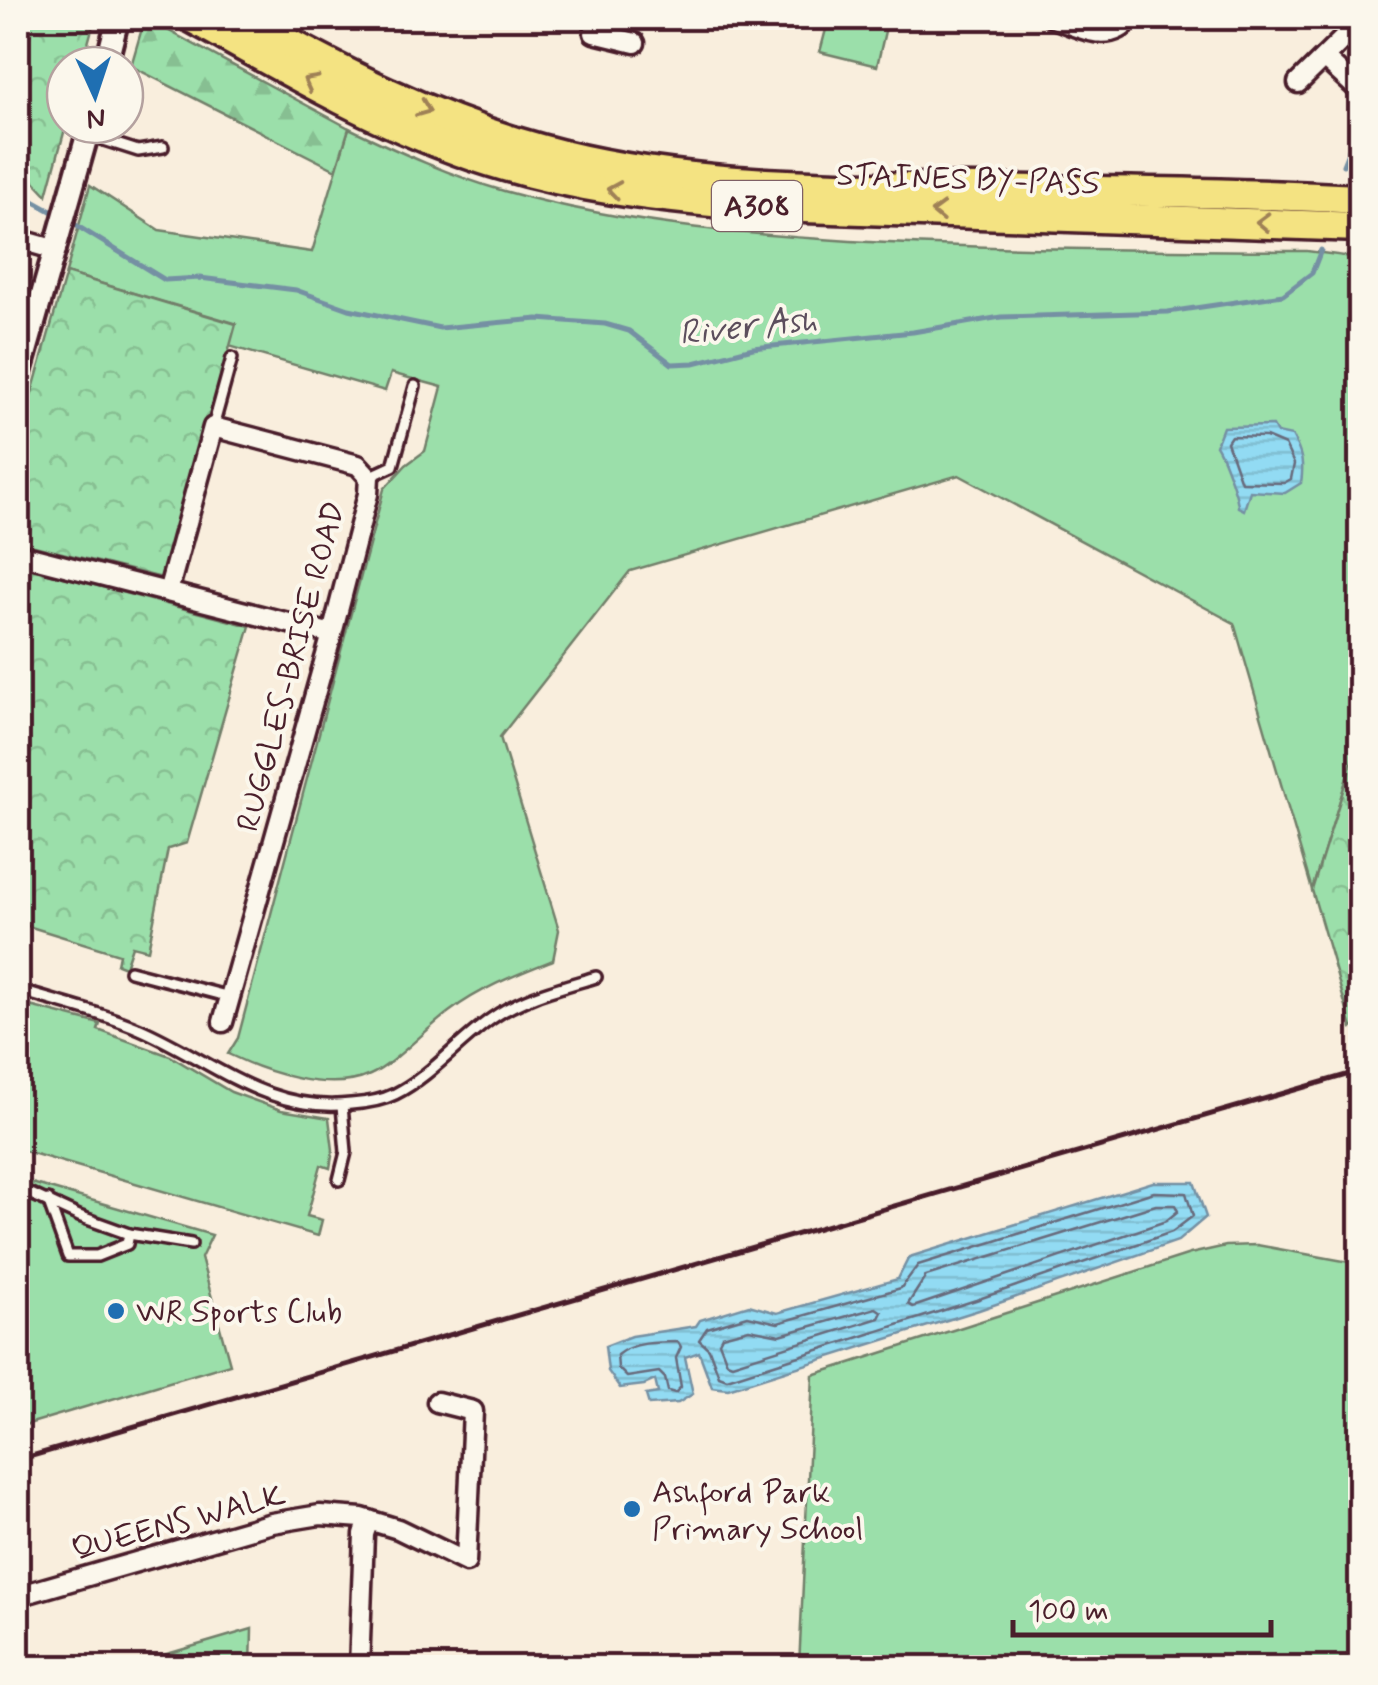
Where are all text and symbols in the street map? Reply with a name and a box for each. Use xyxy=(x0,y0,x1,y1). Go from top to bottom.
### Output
north arrow xyxy=(45,45,145,145)
one-way arrow xyxy=(302,75,320,95)
one-way arrow xyxy=(414,98,432,118)
text: N xyxy=(86,99,106,136)
street label: STAINES BY-PASS xyxy=(836,154,1100,206)
one-way arrow xyxy=(606,180,623,201)
road number: A308 xyxy=(712,181,802,231)
one-way arrow xyxy=(930,201,946,222)
one-way arrow xyxy=(1255,212,1271,233)
water label: River Ash xyxy=(677,297,820,357)
street label: RUGGLES-BRISE ROAD xyxy=(228,497,356,836)
place label: WR Sports Club xyxy=(136,1292,342,1334)
marker: WR Sports Club xyxy=(105,1300,127,1322)
place label: Ashford Park Primary School xyxy=(652,1472,864,1551)
street label: QUEENS WALK xyxy=(67,1474,290,1572)
marker: Ashford Park Primary School xyxy=(621,1498,643,1520)
scale bar xyxy=(1013,1575,1270,1637)
text: 100 m xyxy=(1028,1592,1109,1631)

